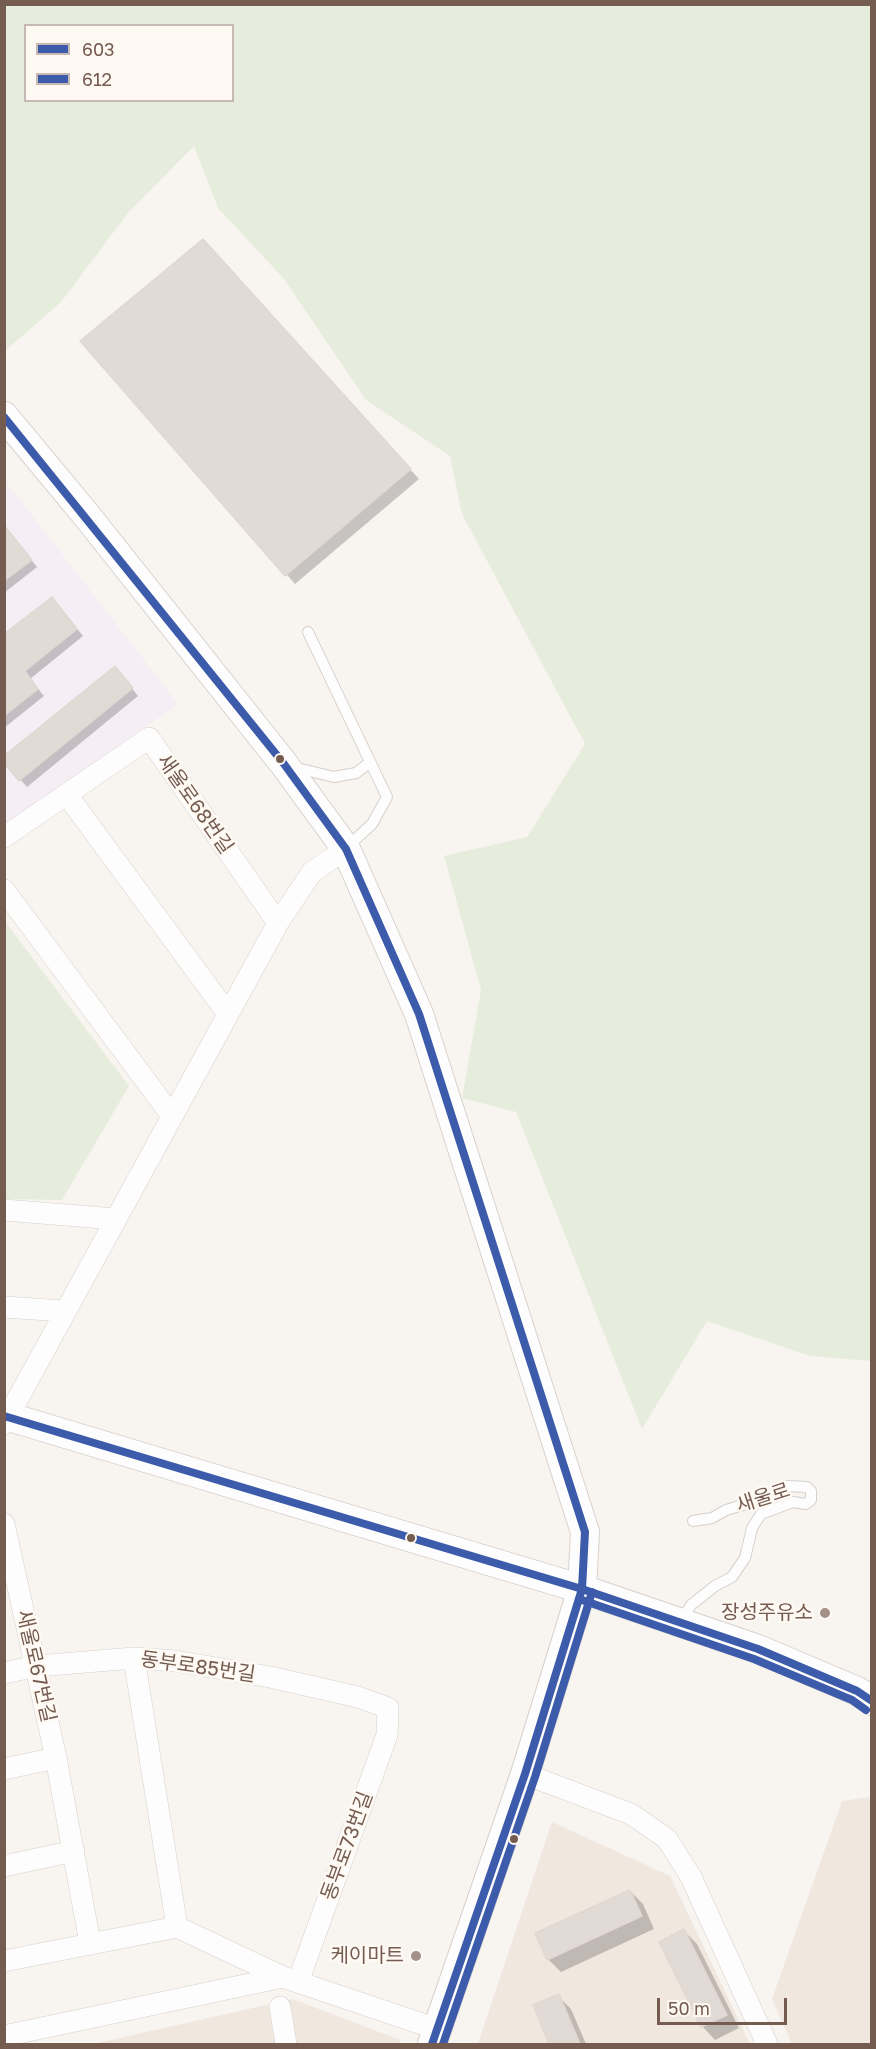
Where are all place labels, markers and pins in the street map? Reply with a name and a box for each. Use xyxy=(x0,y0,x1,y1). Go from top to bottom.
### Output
unlabelled marker xyxy=(274,753,286,765)
unlabelled marker xyxy=(405,1532,417,1544)
place label: 장성주유소 xyxy=(721,1601,813,1625)
marker: 장성주유소 xyxy=(818,1606,832,1620)
unlabelled marker xyxy=(508,1833,520,1845)
place label: 케이마트 xyxy=(330,1944,404,1968)
marker: 케이마트 xyxy=(409,1949,423,1963)

